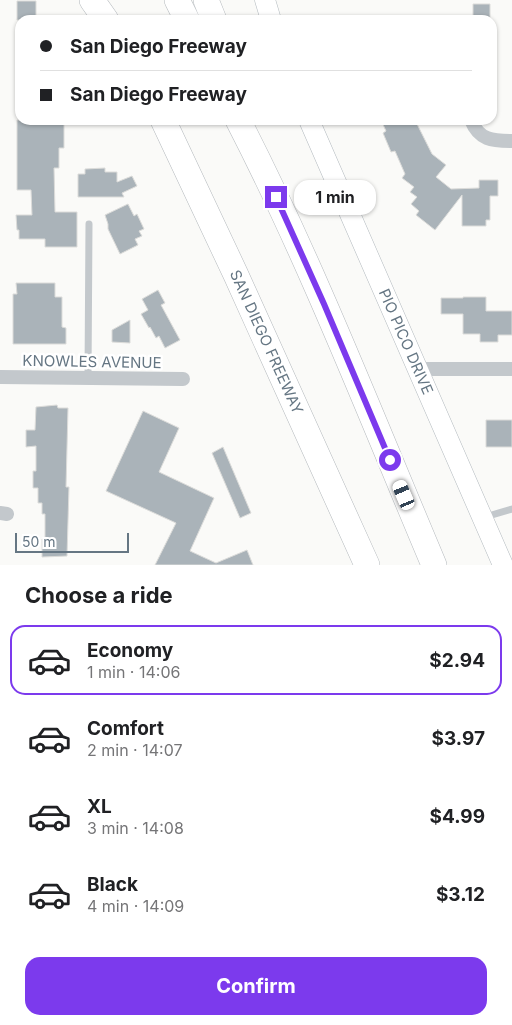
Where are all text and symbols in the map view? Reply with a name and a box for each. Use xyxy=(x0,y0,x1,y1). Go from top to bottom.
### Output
text: San Diego Freeway xyxy=(70,35,247,58)
text: San Diego Freeway xyxy=(70,83,247,106)
callout: 1 min xyxy=(294,180,376,214)
route end xyxy=(265,186,287,208)
text: 1 min xyxy=(315,187,355,207)
street label: SAN DIEGO FREEWAY xyxy=(226,267,308,417)
street label: PIO PICO DRIVE xyxy=(375,286,438,397)
street label: KNOWLES AVENUE xyxy=(22,351,162,372)
route start xyxy=(379,449,401,471)
car xyxy=(391,478,416,512)
scale bar xyxy=(15,530,129,553)
text: 50 m xyxy=(22,533,56,550)
text: Choose a ride xyxy=(25,582,173,608)
icon: car xyxy=(27,638,72,683)
text: Economy xyxy=(87,639,173,662)
text: $2.94 xyxy=(429,649,485,672)
text: 1 min · 14:06 xyxy=(87,662,180,682)
icon: car xyxy=(27,716,72,761)
text: Comfort xyxy=(87,717,164,740)
text: $3.97 xyxy=(432,727,485,750)
text: 2 min · 14:07 xyxy=(87,740,183,760)
icon: car xyxy=(27,794,72,839)
text: XL xyxy=(87,795,112,818)
text: $4.99 xyxy=(430,805,485,828)
text: 3 min · 14:08 xyxy=(87,818,184,838)
icon: car xyxy=(27,872,72,917)
text: Black xyxy=(87,873,138,896)
text: $3.12 xyxy=(436,883,485,906)
text: 4 min · 14:09 xyxy=(87,896,184,916)
button: Confirm xyxy=(25,957,487,1015)

